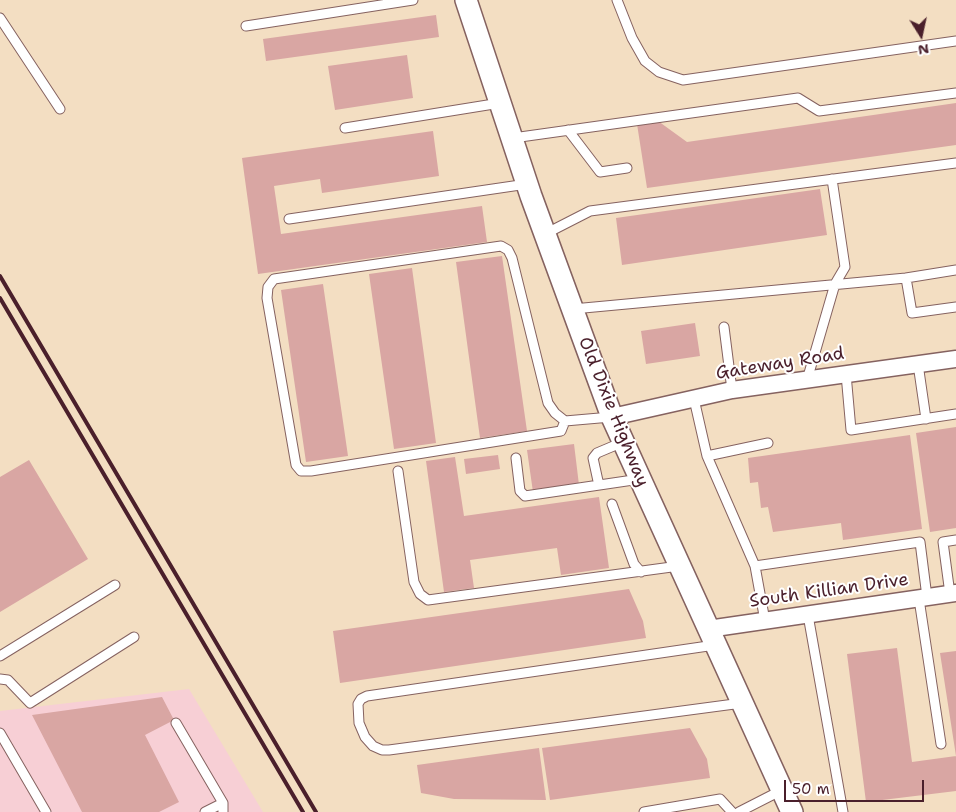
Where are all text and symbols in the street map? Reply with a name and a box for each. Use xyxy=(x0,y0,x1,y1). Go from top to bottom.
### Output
north arrow xyxy=(896,10,946,60)
text: N xyxy=(917,40,931,60)
street label: Old Dixie Highway xyxy=(573,334,653,490)
street label: Gateway Road xyxy=(714,343,846,385)
street label: South Killian Drive xyxy=(748,569,910,613)
scale bar xyxy=(786,770,926,802)
text: 50 m xyxy=(792,779,830,799)

